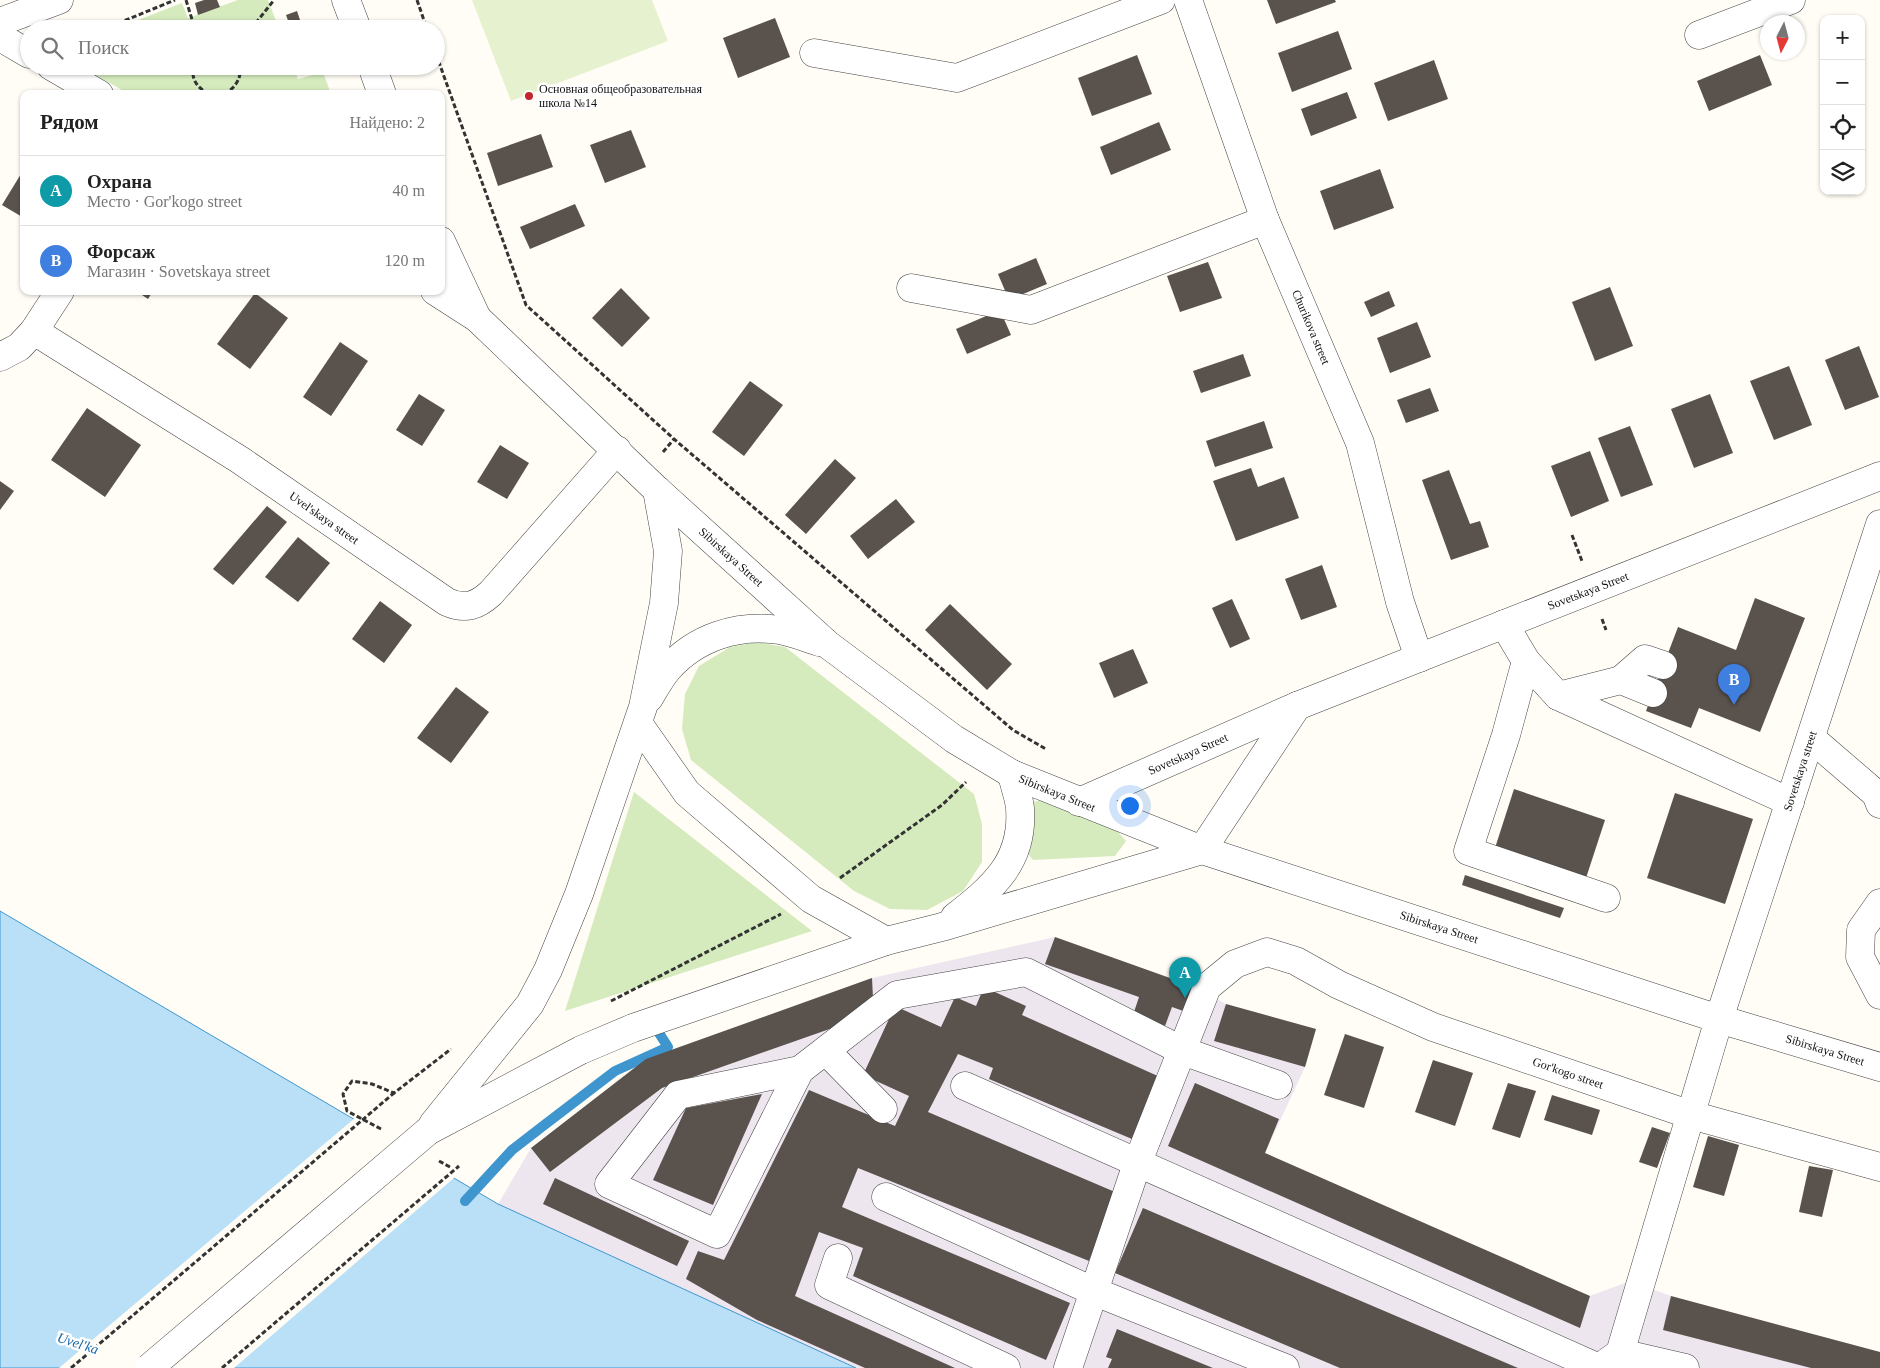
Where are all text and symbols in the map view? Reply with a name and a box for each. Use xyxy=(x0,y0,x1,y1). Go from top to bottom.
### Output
north arrow xyxy=(1760,15,1805,60)
map controls xyxy=(1820,15,1865,195)
button: + xyxy=(1820,15,1865,60)
search box xyxy=(20,20,445,75)
icon: search xyxy=(38,34,66,62)
text: Поиск xyxy=(78,37,129,58)
button: − xyxy=(1820,60,1865,105)
place label: Основная общеобразовательная школа №14 xyxy=(539,82,702,110)
marker: Основная общеобразовательная школа №14 xyxy=(523,90,535,102)
button: locate xyxy=(1820,105,1865,150)
text: Рядом xyxy=(40,110,99,134)
text: Найдено: 2 xyxy=(350,114,425,131)
button: layers xyxy=(1820,150,1865,195)
text: Охрана xyxy=(87,171,152,192)
text: A xyxy=(50,182,62,199)
text: 40 m xyxy=(393,182,425,199)
text: Место · Gor'kogo street xyxy=(87,193,242,210)
text: Форсаж xyxy=(87,241,155,262)
text: B xyxy=(51,252,61,269)
text: 120 m xyxy=(385,252,425,269)
text: Магазин · Sovetskaya street xyxy=(87,263,270,280)
street label: Churikova street xyxy=(1289,288,1333,367)
street label: Uvel'skaya street xyxy=(286,489,362,548)
street label: Sibirskaya Street xyxy=(696,524,767,590)
street label: Sovetskaya Street xyxy=(1546,569,1631,613)
pin: B xyxy=(1718,664,1750,705)
street label: Sovetskaya street xyxy=(1780,728,1820,813)
street label: Sovetskaya Street xyxy=(1146,730,1231,778)
street label: Sibirskaya Street xyxy=(1017,771,1098,815)
your location xyxy=(1117,793,1143,819)
street label: Sibirskaya Street xyxy=(1398,908,1481,946)
pin: A xyxy=(1169,957,1201,998)
street label: Sibirskaya Street xyxy=(1784,1031,1867,1069)
street label: Gor'kogo street xyxy=(1531,1054,1606,1092)
water label: Uvel'ka xyxy=(55,1330,100,1357)

